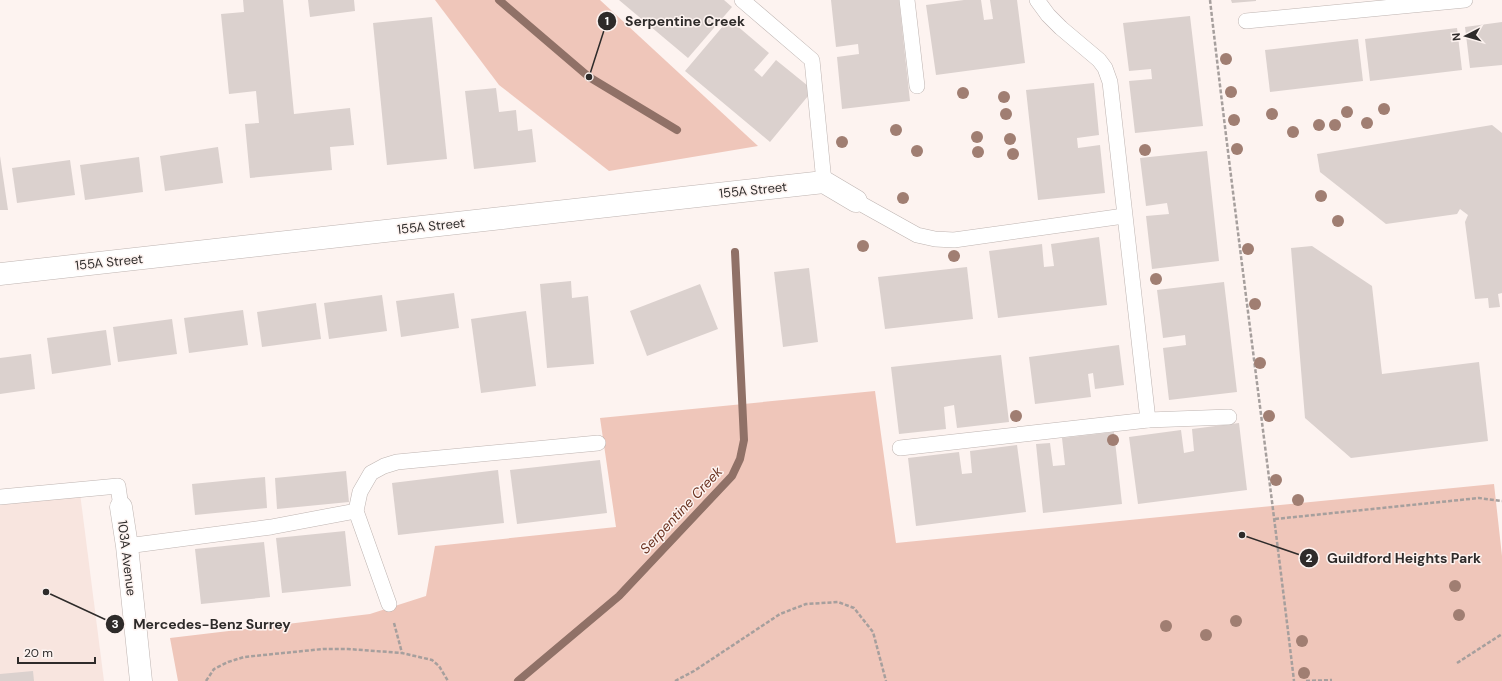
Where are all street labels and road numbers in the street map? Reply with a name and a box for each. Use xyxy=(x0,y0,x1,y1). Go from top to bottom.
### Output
street label: 155A Street xyxy=(718,178,788,202)
street label: 155A Street xyxy=(396,214,466,238)
street label: 155A Street xyxy=(74,250,144,274)
street label: 103A Avenue xyxy=(114,519,140,597)

